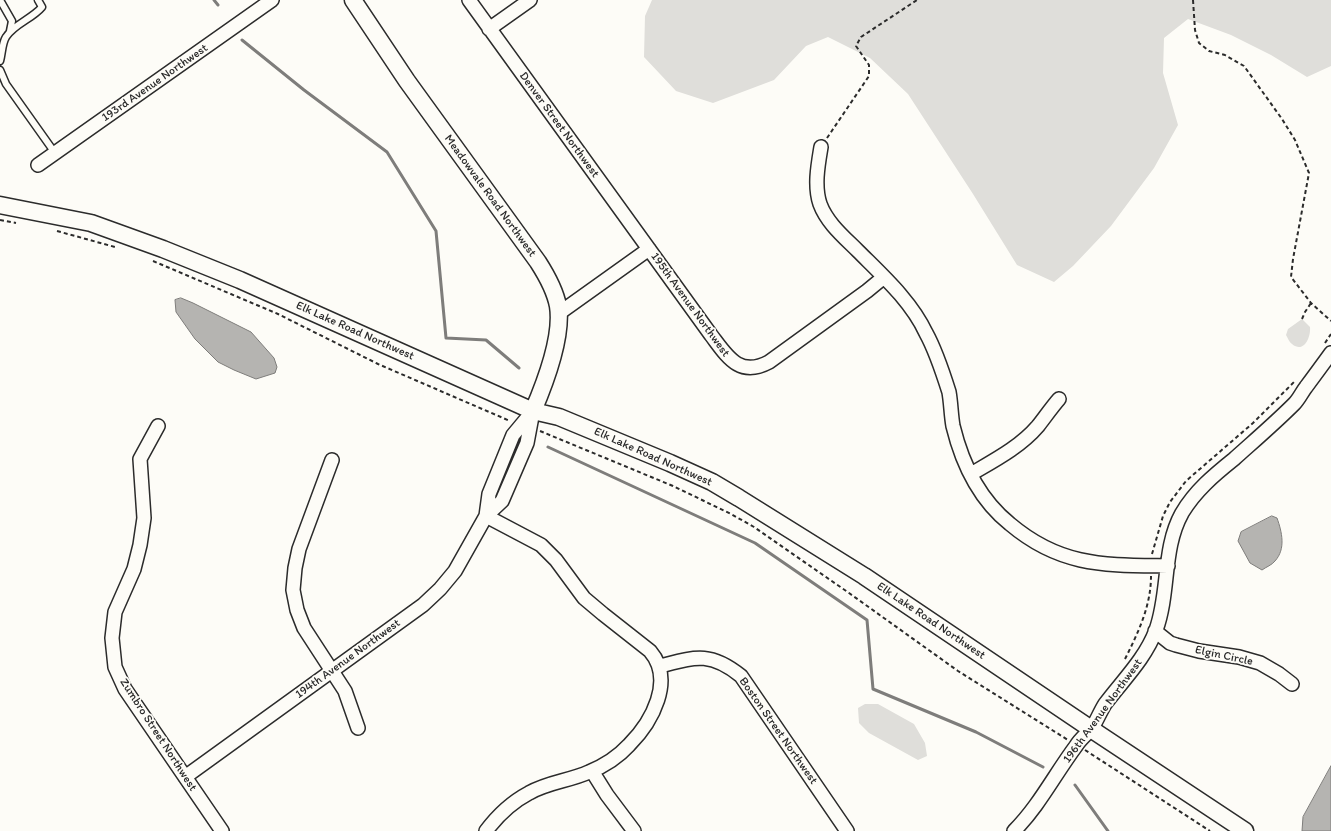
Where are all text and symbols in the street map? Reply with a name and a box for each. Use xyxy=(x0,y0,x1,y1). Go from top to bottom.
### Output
street label: 193rd Avenue Northwest xyxy=(99,41,211,125)
street label: Denver Street Northwest xyxy=(516,69,602,181)
street label: Meadowvale Road Northwest xyxy=(441,132,539,260)
street label: 195th Avenue Northwest xyxy=(647,250,733,360)
street label: Elk Lake Road Northwest xyxy=(294,298,416,364)
street label: Elk Lake Road Northwest xyxy=(592,424,714,490)
street label: Elk Lake Road Northwest xyxy=(874,579,988,663)
street label: 194th Avenue Northwest xyxy=(293,616,403,702)
street label: Elgin Circle xyxy=(1194,643,1254,669)
street label: 196th Avenue Northwest xyxy=(1060,656,1146,766)
street label: Boston Street Northwest xyxy=(736,675,820,787)
street label: Zumbro Street Northwest xyxy=(116,676,200,794)

